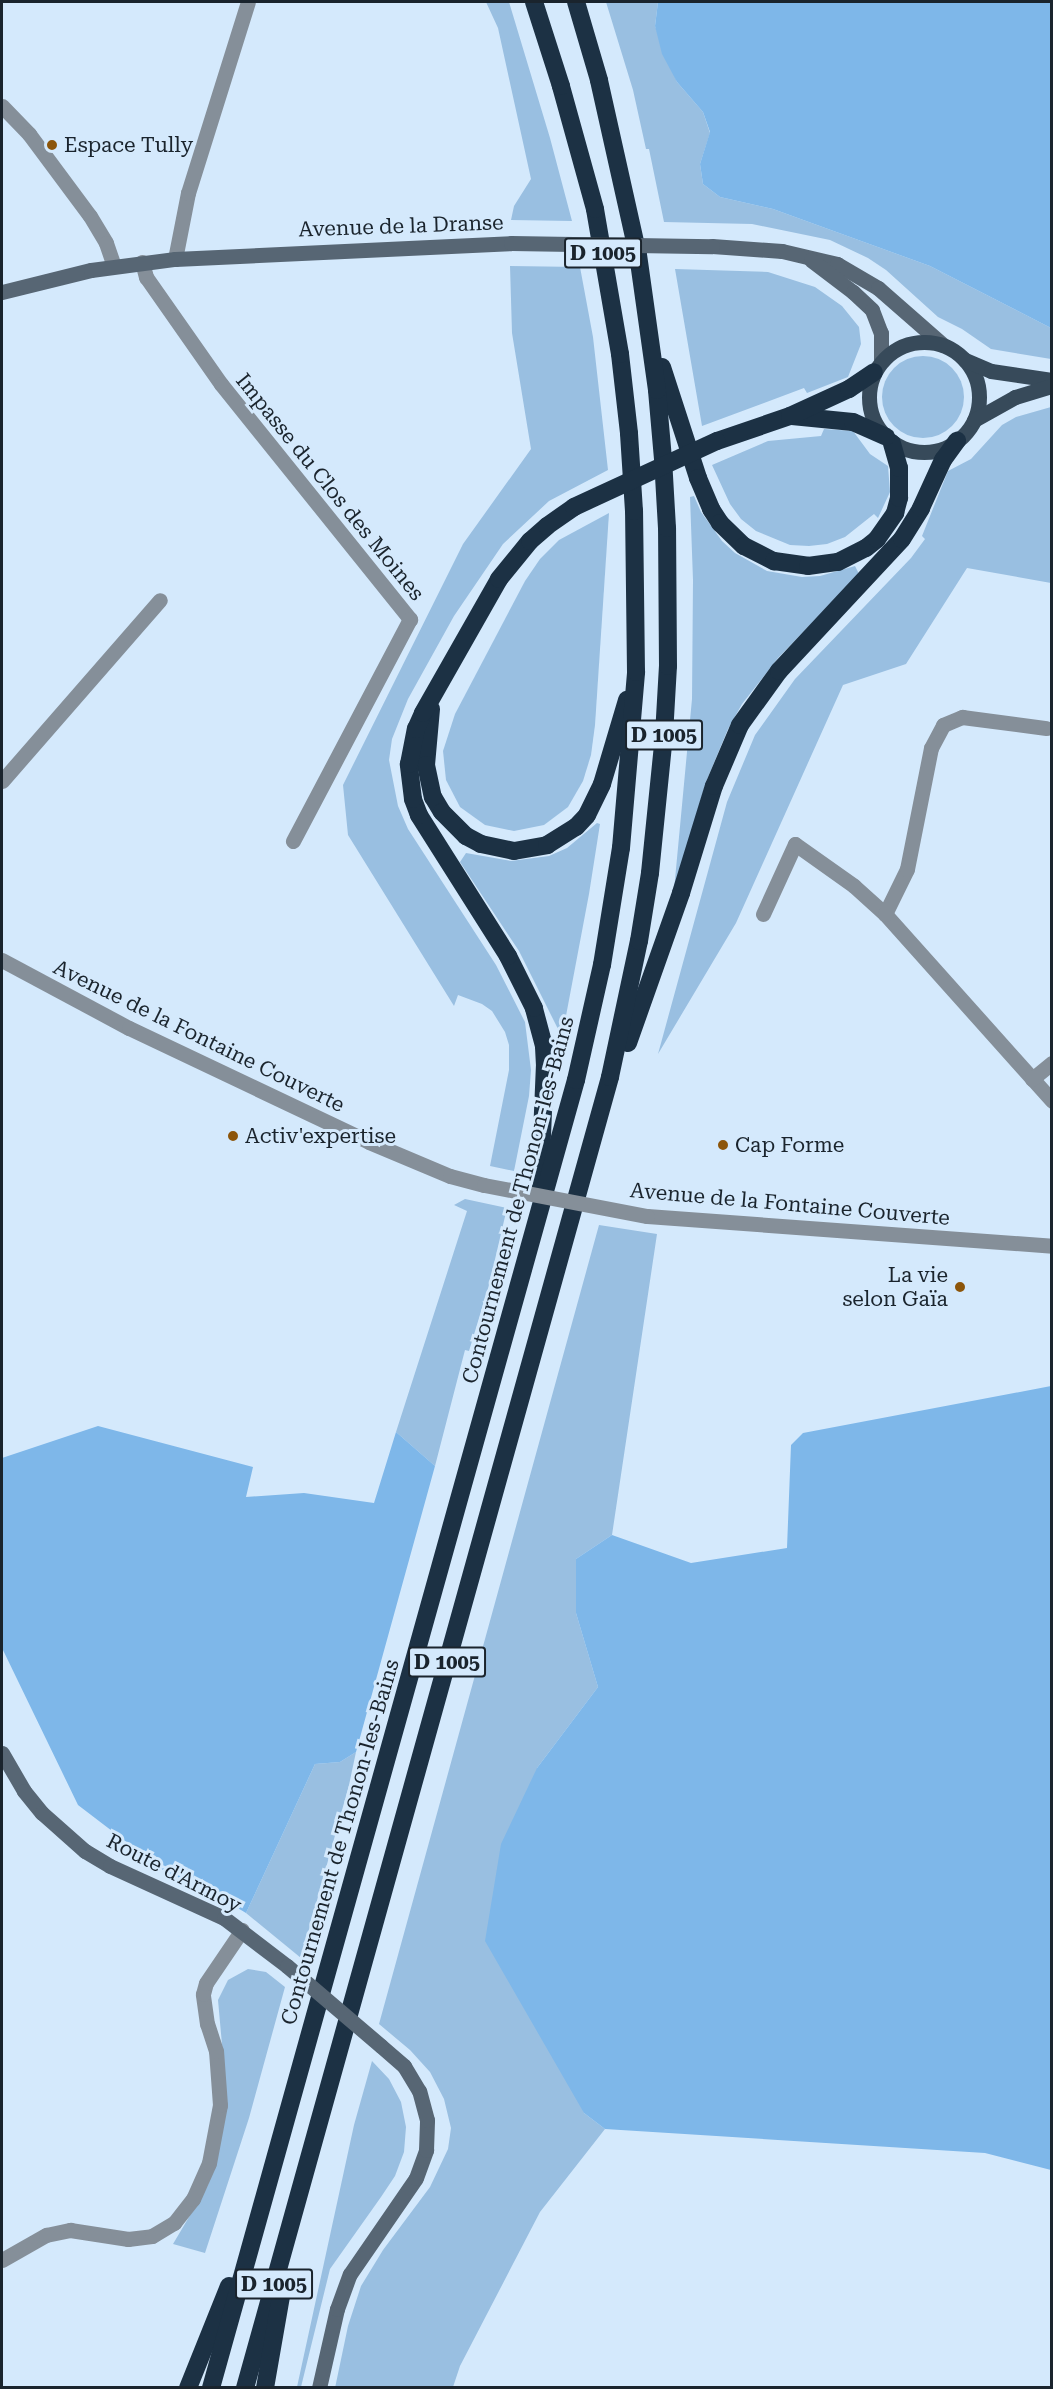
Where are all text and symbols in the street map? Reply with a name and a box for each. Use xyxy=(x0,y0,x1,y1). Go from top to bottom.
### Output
place label: Espace Tully xyxy=(64,132,193,158)
marker: Espace Tully xyxy=(45,138,59,152)
street label: Avenue de la Dranse xyxy=(298,210,504,242)
road number: D 1005 xyxy=(564,236,642,270)
street label: Impasse du Clos des Moines xyxy=(231,368,429,606)
road number: D 1005 xyxy=(625,718,703,752)
street label: Avenue de la Fontaine Couverte xyxy=(49,954,349,1118)
street label: Contournement de Thonon-les-Bains xyxy=(457,1014,579,1386)
place label: Activ'expertise xyxy=(245,1123,396,1149)
marker: Activ'expertise xyxy=(226,1129,240,1143)
place label: Cap Forme xyxy=(735,1132,844,1158)
marker: Cap Forme xyxy=(716,1138,730,1152)
street label: Avenue de la Fontaine Couverte xyxy=(629,1177,951,1231)
place label: La vie selon Gaïa xyxy=(842,1262,948,1312)
marker: La vie selon Gaïa xyxy=(953,1280,967,1294)
road number: D 1005 xyxy=(408,1645,486,1679)
street label: Contournement de Thonon-les-Bains xyxy=(276,1656,404,2028)
street label: Route d'Armoy xyxy=(102,1828,246,1918)
road number: D 1005 xyxy=(235,2267,313,2301)

